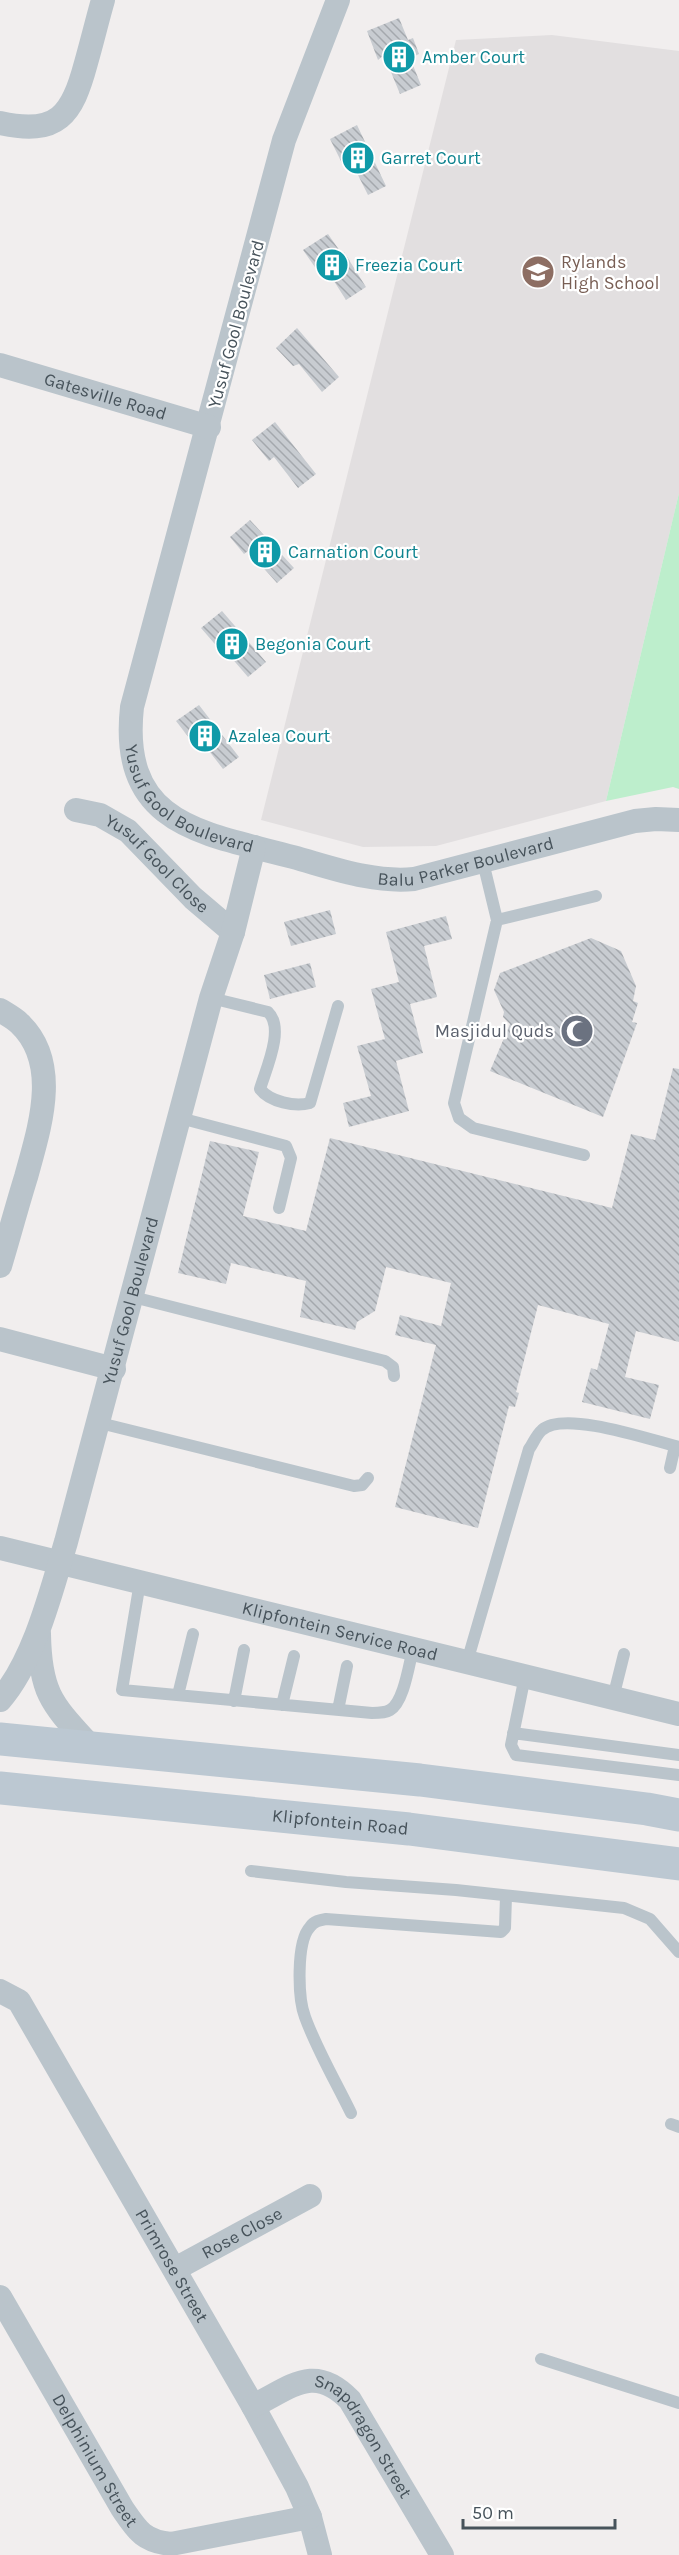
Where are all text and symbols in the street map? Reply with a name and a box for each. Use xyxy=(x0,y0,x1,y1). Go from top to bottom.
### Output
building icon: Amber Court xyxy=(381,39,417,75)
place label: Amber Court xyxy=(422,46,525,68)
building icon: Garret Court xyxy=(340,140,376,176)
place label: Garret Court xyxy=(381,147,481,169)
street label: Yusuf Gool Boulevard xyxy=(203,237,269,411)
building icon: Freezia Court xyxy=(314,247,350,283)
place label: Rylands High School xyxy=(561,251,659,294)
place label: Freezia Court xyxy=(355,254,463,276)
school or university icon: Rylands High School xyxy=(520,254,556,290)
street label: Gatesville Road xyxy=(42,368,169,425)
building icon: Carnation Court xyxy=(247,534,283,570)
place label: Carnation Court xyxy=(288,541,419,563)
building icon: Begonia Court xyxy=(214,626,250,662)
place label: Begonia Court xyxy=(255,633,371,655)
building icon: Azalea Court xyxy=(187,718,223,754)
place label: Azalea Court xyxy=(228,725,331,747)
street label: Yusuf Gool Boulevard xyxy=(120,743,256,858)
street label: Yusuf Gool Close xyxy=(101,809,214,918)
street label: Balu Parker Boulevard xyxy=(377,832,556,891)
mosque icon: Masjidul Quds xyxy=(559,1013,595,1049)
place label: Masjidul Quds xyxy=(435,1020,554,1042)
street label: Yusuf Gool Boulevard xyxy=(97,1214,163,1387)
street label: Klipfontein Service Road xyxy=(240,1597,440,1666)
street label: Klipfontein Road xyxy=(271,1804,409,1840)
street label: Rose Close xyxy=(198,2202,286,2264)
street label: Primrose Street xyxy=(130,2205,213,2326)
street label: Snapdragon Street xyxy=(312,2369,417,2502)
street label: Delphinium Street xyxy=(47,2390,143,2532)
scale bar xyxy=(463,2492,614,2530)
text: 50 m xyxy=(472,2502,514,2524)

